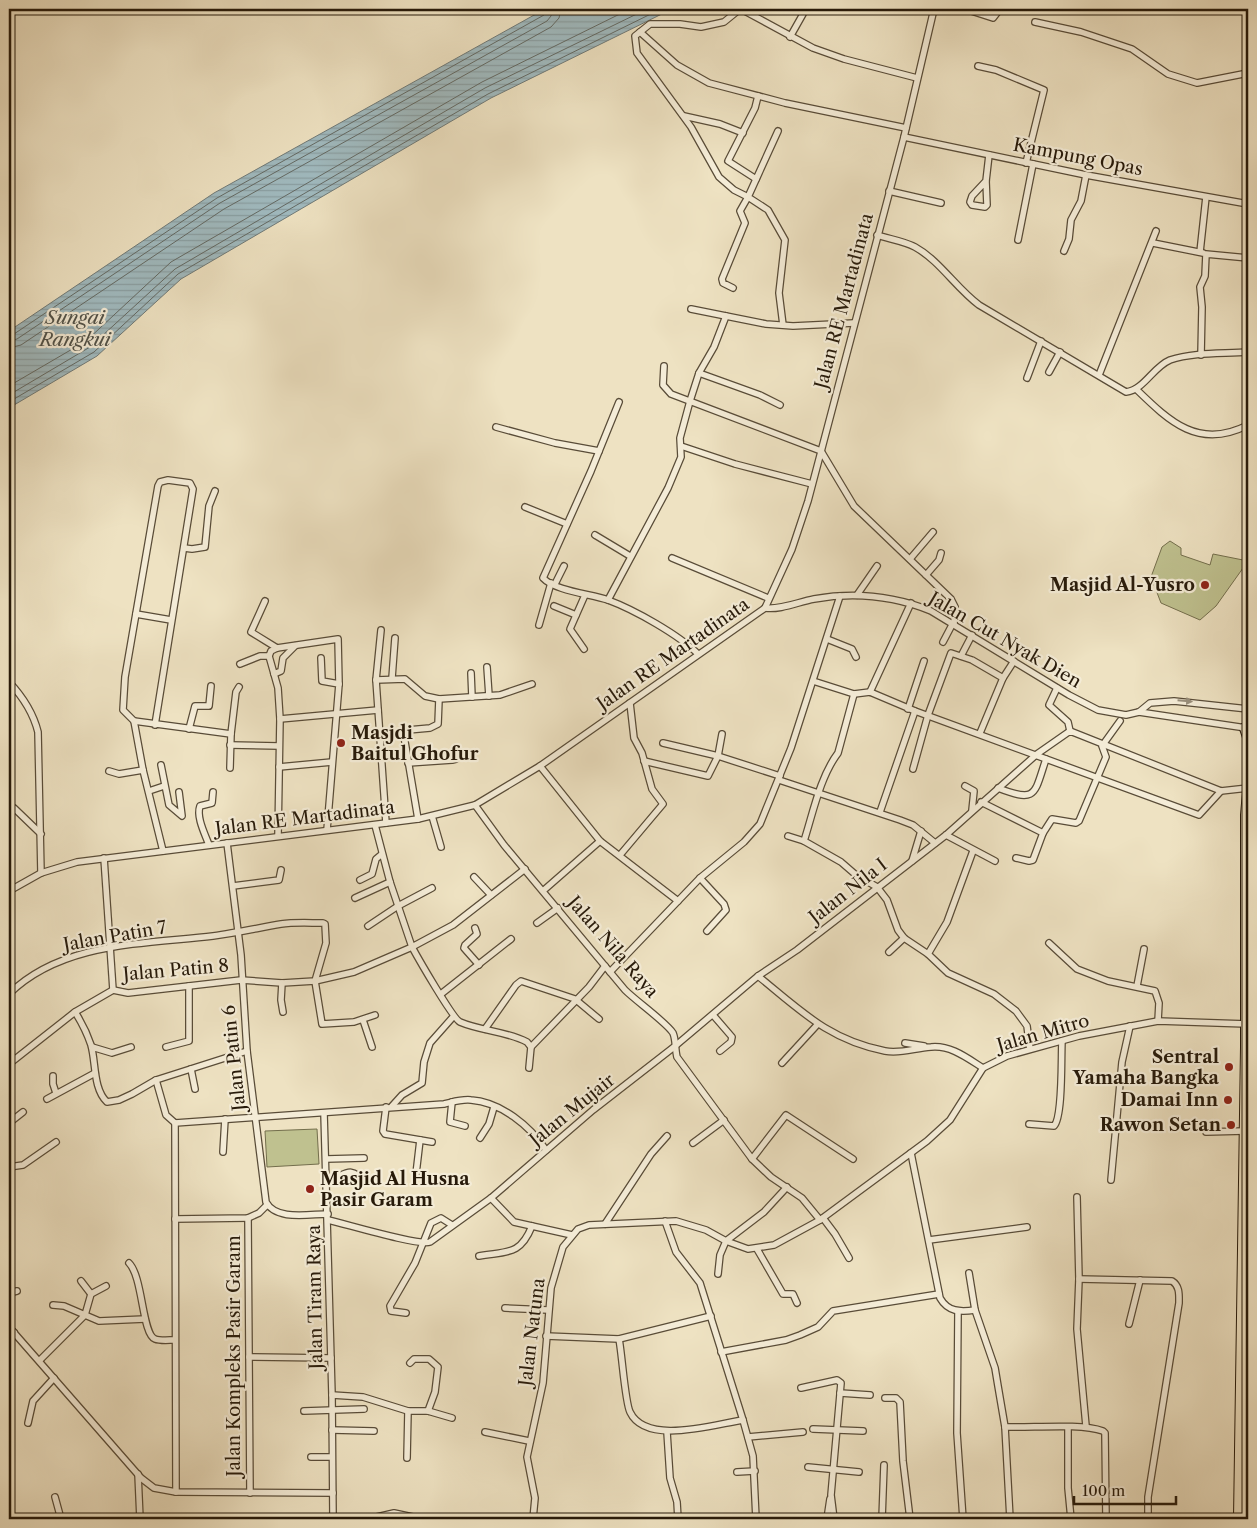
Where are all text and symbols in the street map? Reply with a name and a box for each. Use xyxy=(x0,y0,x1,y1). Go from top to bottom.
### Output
street label: Kampung Opas xyxy=(1011,134,1145,180)
street label: Jalan RE Martadinata xyxy=(809,210,878,394)
water label: Sungai Rangkui xyxy=(37,306,112,351)
place label: Masjid Al-Yusro xyxy=(1050,574,1195,596)
marker: Masjid Al-Yusro xyxy=(1199,579,1211,591)
street label: Jalan Cut Nyak Dien xyxy=(922,586,1085,693)
street label: Jalan RE Martadinata xyxy=(590,593,754,717)
one-way arrow xyxy=(1177,698,1193,706)
place label: Masjdi Baitul Ghofur xyxy=(351,722,479,765)
marker: Masjdi Baitul Ghofur xyxy=(335,737,347,749)
street label: Jalan RE Martadinata xyxy=(211,796,397,840)
street label: Jalan Nila I xyxy=(802,854,891,930)
street label: Jalan Nila Raya xyxy=(561,889,663,1003)
street label: Jalan Patin 7 xyxy=(59,916,168,956)
street label: Jalan Patin 8 xyxy=(119,954,230,986)
street label: Jalan Patin 6 xyxy=(218,1004,251,1115)
street label: Jalan Mitro xyxy=(991,1009,1092,1057)
place label: Sentral Yamaha Bangka xyxy=(1072,1046,1220,1089)
marker: Sentral Yamaha Bangka xyxy=(1223,1061,1235,1073)
street label: Jalan Mujair xyxy=(523,1069,619,1153)
place label: Damai Inn xyxy=(1121,1089,1219,1111)
marker: Damai Inn xyxy=(1222,1094,1234,1106)
place label: Rawon Setan xyxy=(1100,1114,1222,1136)
marker: Rawon Setan xyxy=(1225,1119,1237,1131)
place label: Masjid Al Husna Pasir Garam xyxy=(320,1168,470,1211)
marker: Masjid Al Husna Pasir Garam xyxy=(304,1183,316,1195)
street label: Jalan Tiram Raya xyxy=(303,1224,327,1372)
street label: Jalan Kompleks Pasir Garam xyxy=(223,1235,245,1480)
street label: Jalan Natuna xyxy=(514,1276,550,1390)
scale bar xyxy=(1074,1473,1177,1505)
text: 100 m xyxy=(1082,1481,1125,1500)

